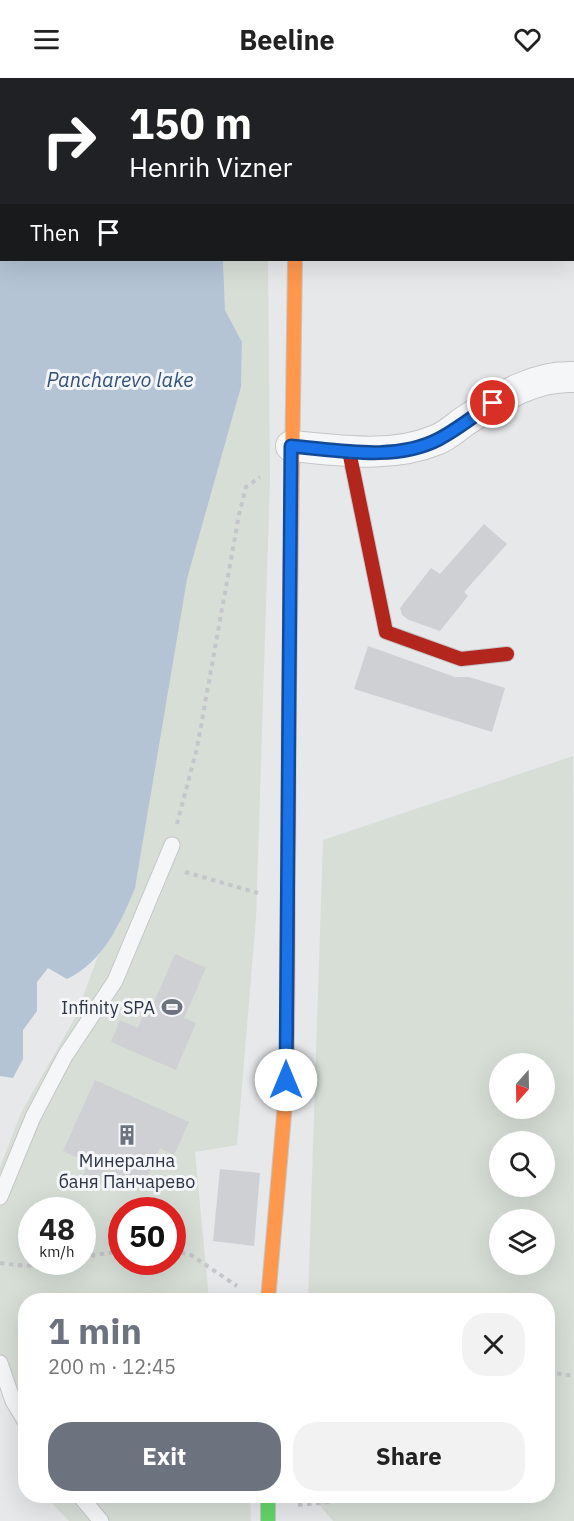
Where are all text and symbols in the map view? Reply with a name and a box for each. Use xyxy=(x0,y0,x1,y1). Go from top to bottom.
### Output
text: Beeline xyxy=(239,22,335,57)
icon: menu xyxy=(30,23,63,56)
icon: heart xyxy=(511,23,544,56)
text: 150 m xyxy=(129,96,252,151)
icon: right xyxy=(30,102,108,180)
text: Henrih Vizner xyxy=(129,149,292,184)
icon: arrive xyxy=(92,216,125,249)
text: Then xyxy=(30,218,80,247)
water label: Pancharevo lake xyxy=(47,366,193,393)
pin xyxy=(467,377,518,428)
icon: arrive xyxy=(476,386,509,419)
sports icon: Infinity SPA xyxy=(160,995,184,1019)
place label: Infinity SPA xyxy=(61,996,155,1019)
position arrow xyxy=(254,1048,318,1112)
north arrow xyxy=(489,1053,555,1119)
map controls xyxy=(489,1053,555,1275)
building icon: Минерална баня Панчарево xyxy=(115,1123,139,1147)
button: search xyxy=(489,1131,555,1197)
place label: Минерална баня Панчарево xyxy=(59,1149,195,1193)
speed limit sign: 50 xyxy=(108,1197,186,1275)
text: 48 xyxy=(39,1209,75,1248)
button: layers xyxy=(489,1209,555,1275)
text: km/h xyxy=(39,1242,75,1261)
text: 1 min xyxy=(48,1307,142,1354)
button: close xyxy=(462,1313,525,1376)
text: 200 m · 12:45 xyxy=(48,1353,176,1380)
button: Exit xyxy=(48,1422,281,1491)
button: Share xyxy=(293,1422,525,1491)

